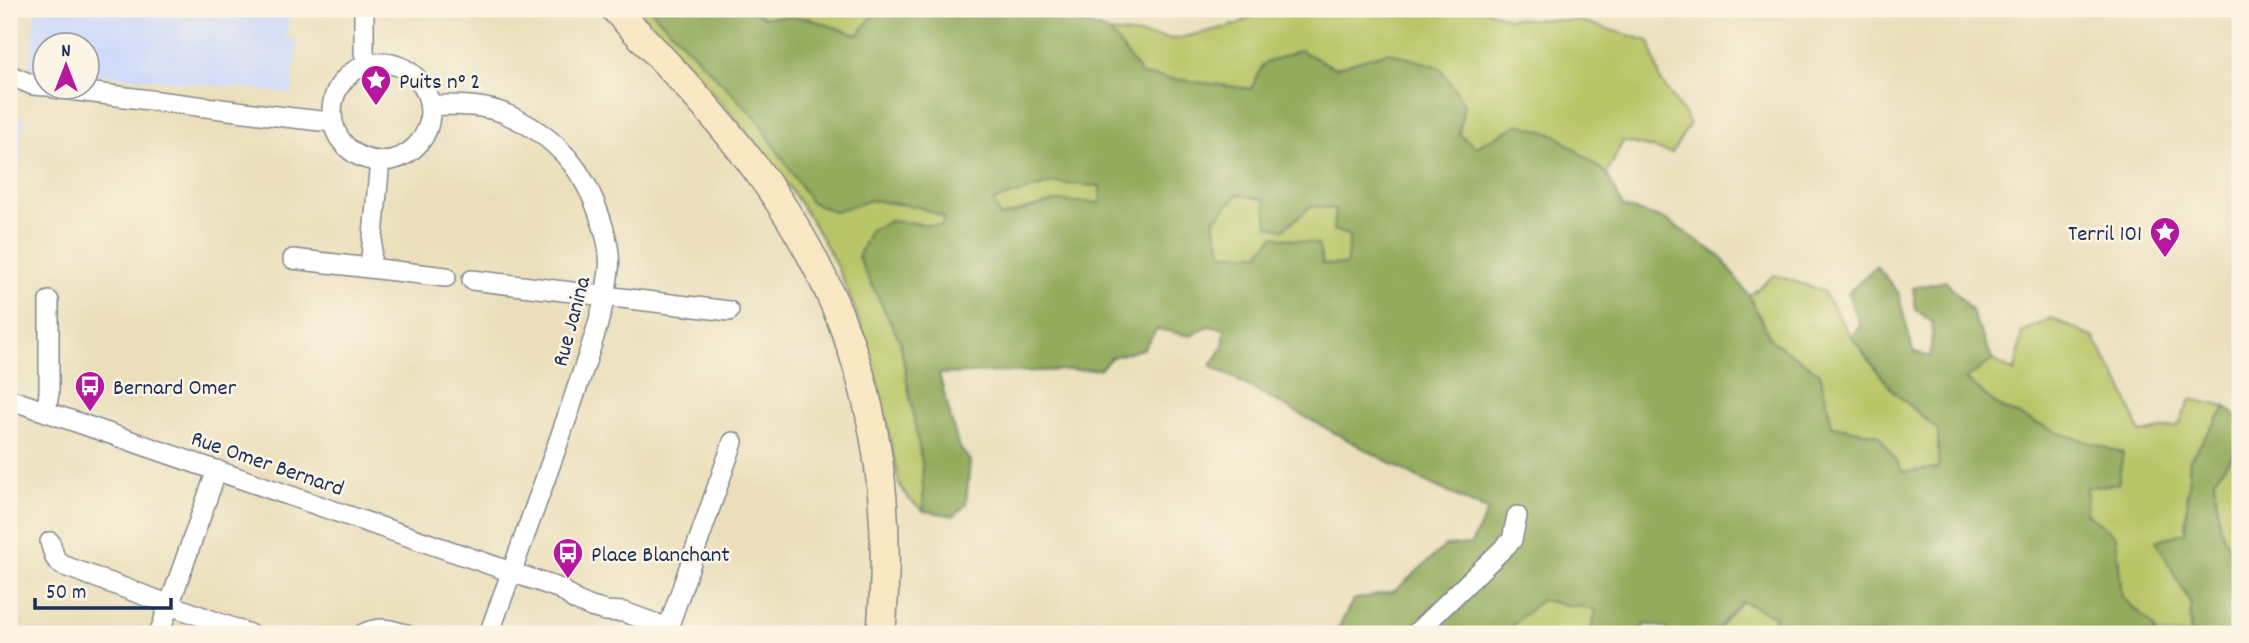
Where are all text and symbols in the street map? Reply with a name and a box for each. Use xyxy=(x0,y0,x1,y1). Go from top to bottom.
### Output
north arrow xyxy=(32,32,102,102)
text: N xyxy=(61,39,71,66)
place icon: Puits n° 2 xyxy=(359,63,393,107)
place label: Puits n° 2 xyxy=(399,67,480,100)
place icon: Terril 101 xyxy=(2148,215,2182,259)
place label: Terril 101 xyxy=(2068,219,2142,252)
street label: Rue Janina xyxy=(546,272,602,371)
bus stop icon: Bernard Omer xyxy=(73,369,107,413)
place label: Bernard Omer xyxy=(113,373,237,406)
street label: Rue Omer Bernard xyxy=(186,424,348,507)
bus stop icon: Place Blanchant xyxy=(551,536,585,580)
place label: Place Blanchant xyxy=(591,540,730,573)
scale bar xyxy=(35,566,172,610)
text: 50 m xyxy=(46,579,86,609)

